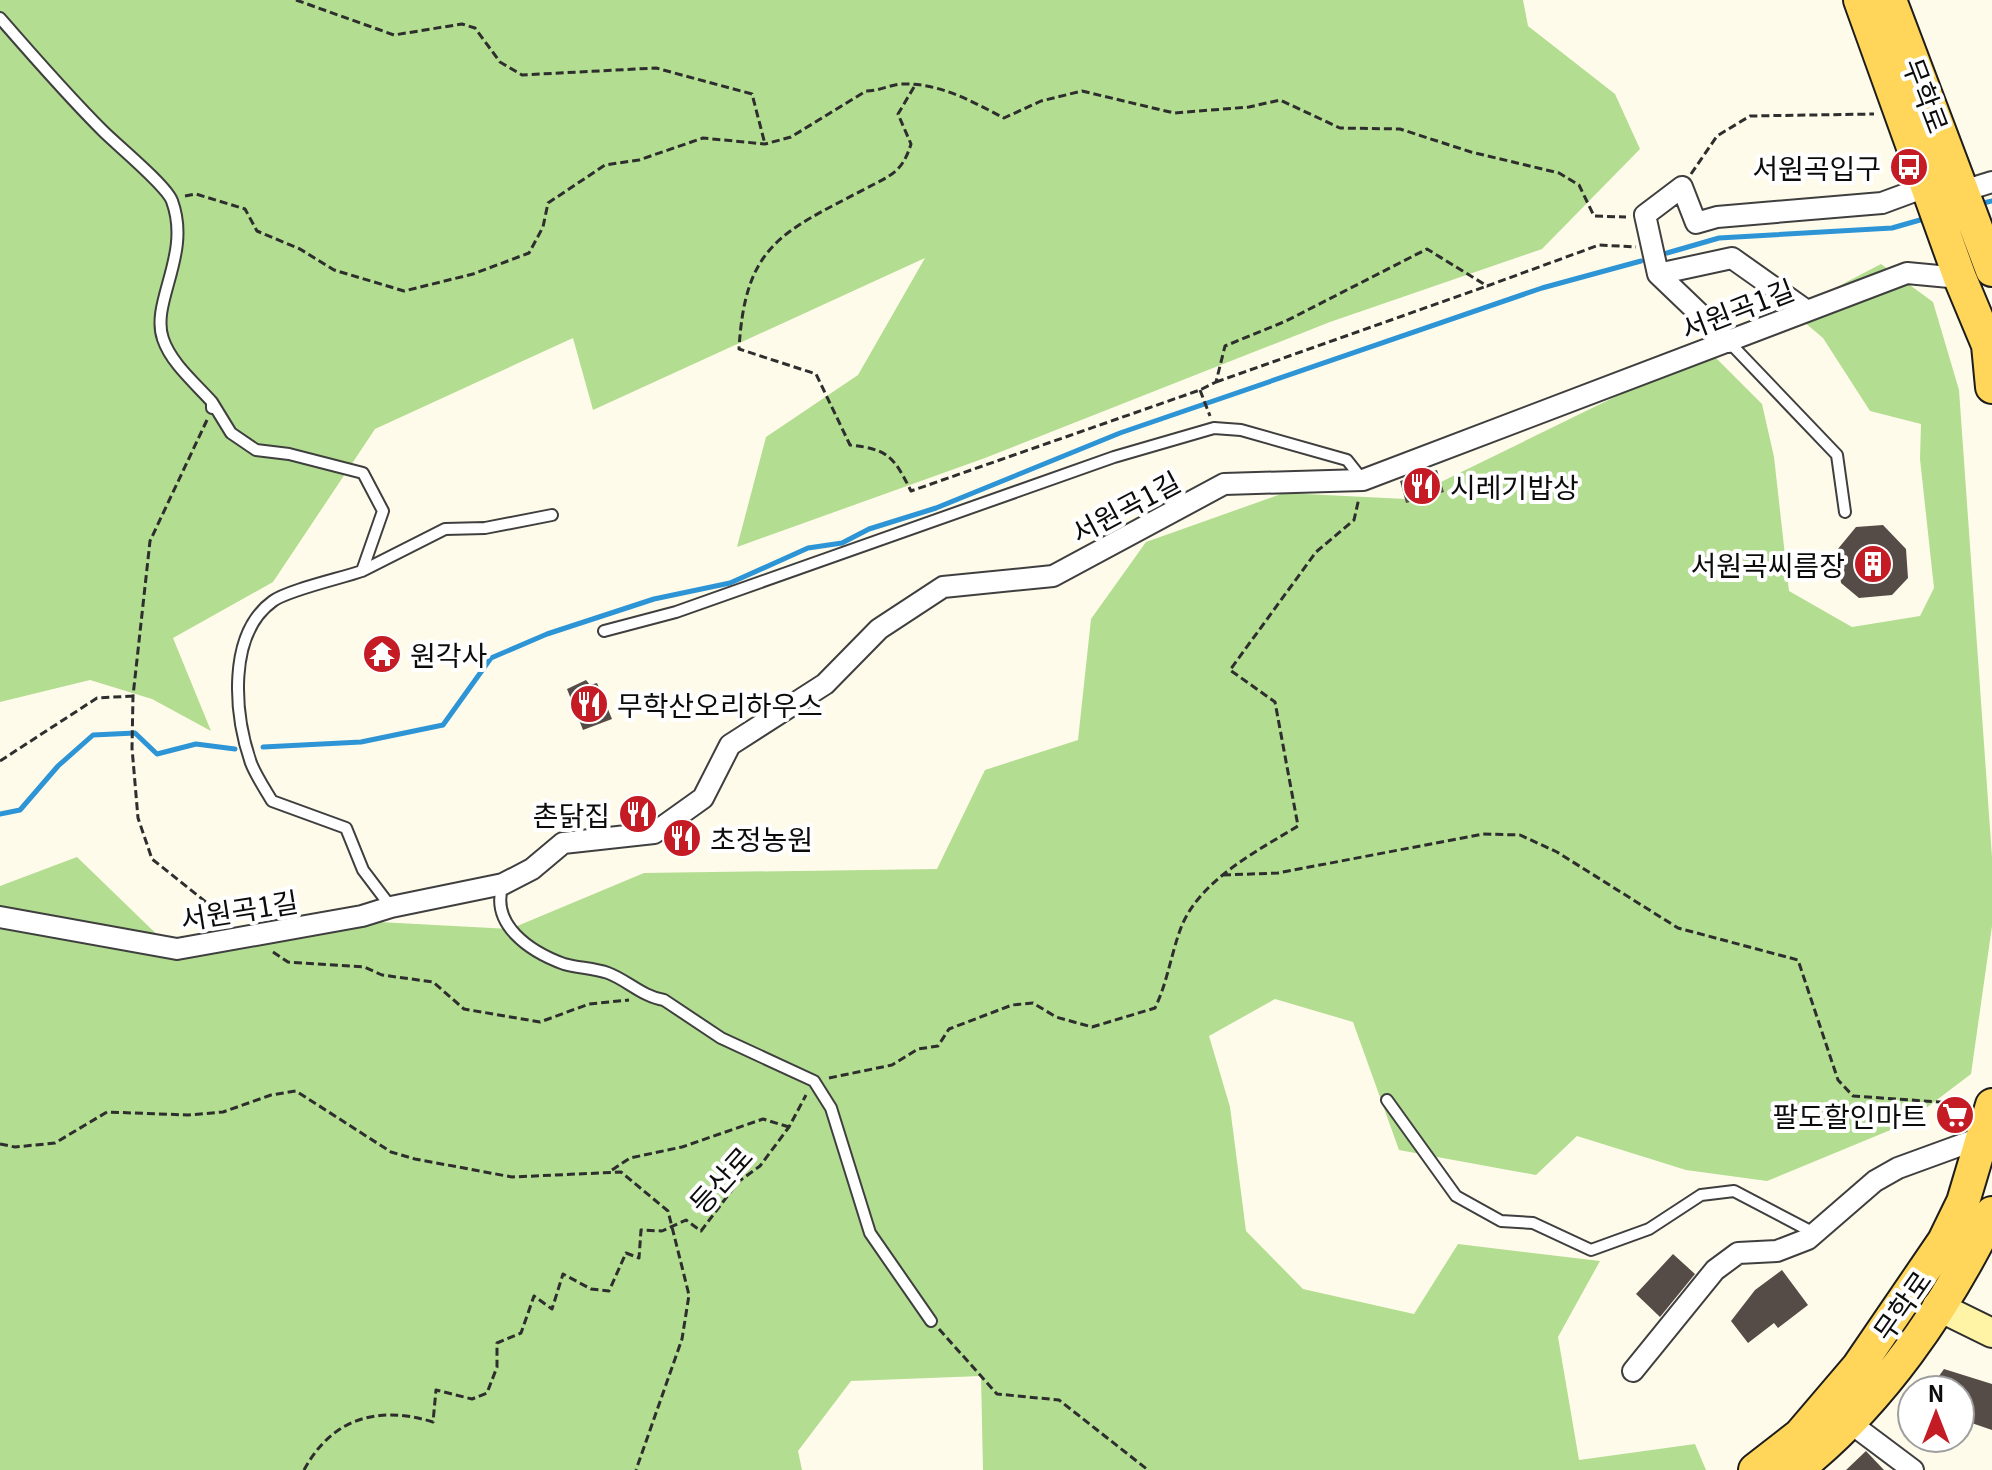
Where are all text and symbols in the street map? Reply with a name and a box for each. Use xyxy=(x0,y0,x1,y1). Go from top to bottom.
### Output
street label: 무학로 xyxy=(1894,52,1960,138)
bus stop icon: 서원곡입구 xyxy=(1888,146,1930,188)
place label: 서원곡입구 xyxy=(1752,147,1881,187)
street label: 서원곡1길 xyxy=(1674,268,1800,348)
street label: 서원곡1길 xyxy=(1063,461,1187,551)
restaurant icon: 시레기밥상 xyxy=(1401,465,1443,507)
place label: 시레기밥상 xyxy=(1450,466,1579,506)
building icon: 서원곡씨름장 xyxy=(1852,543,1894,585)
place label: 서원곡씨름장 xyxy=(1690,544,1845,584)
temple icon: 원각사 xyxy=(361,633,403,675)
place label: 원각사 xyxy=(410,634,487,674)
restaurant icon: 무학산오리하우스 xyxy=(568,683,610,725)
place label: 무학산오리하우스 xyxy=(617,684,823,724)
restaurant icon: 촌닭집 xyxy=(617,793,659,835)
place label: 촌닭집 xyxy=(533,794,610,834)
restaurant icon: 초정농원 xyxy=(661,817,703,859)
place label: 초정농원 xyxy=(710,818,813,858)
street label: 서원곡1길 xyxy=(177,880,301,938)
supermarket icon: 팔도할인마트 xyxy=(1934,1094,1976,1136)
place label: 팔도할인마트 xyxy=(1772,1095,1927,1135)
street label: 등산로 xyxy=(679,1137,761,1221)
street label: 무학로 xyxy=(1862,1262,1940,1348)
north arrow xyxy=(1896,1374,1976,1454)
text: N xyxy=(1928,1376,1944,1408)

